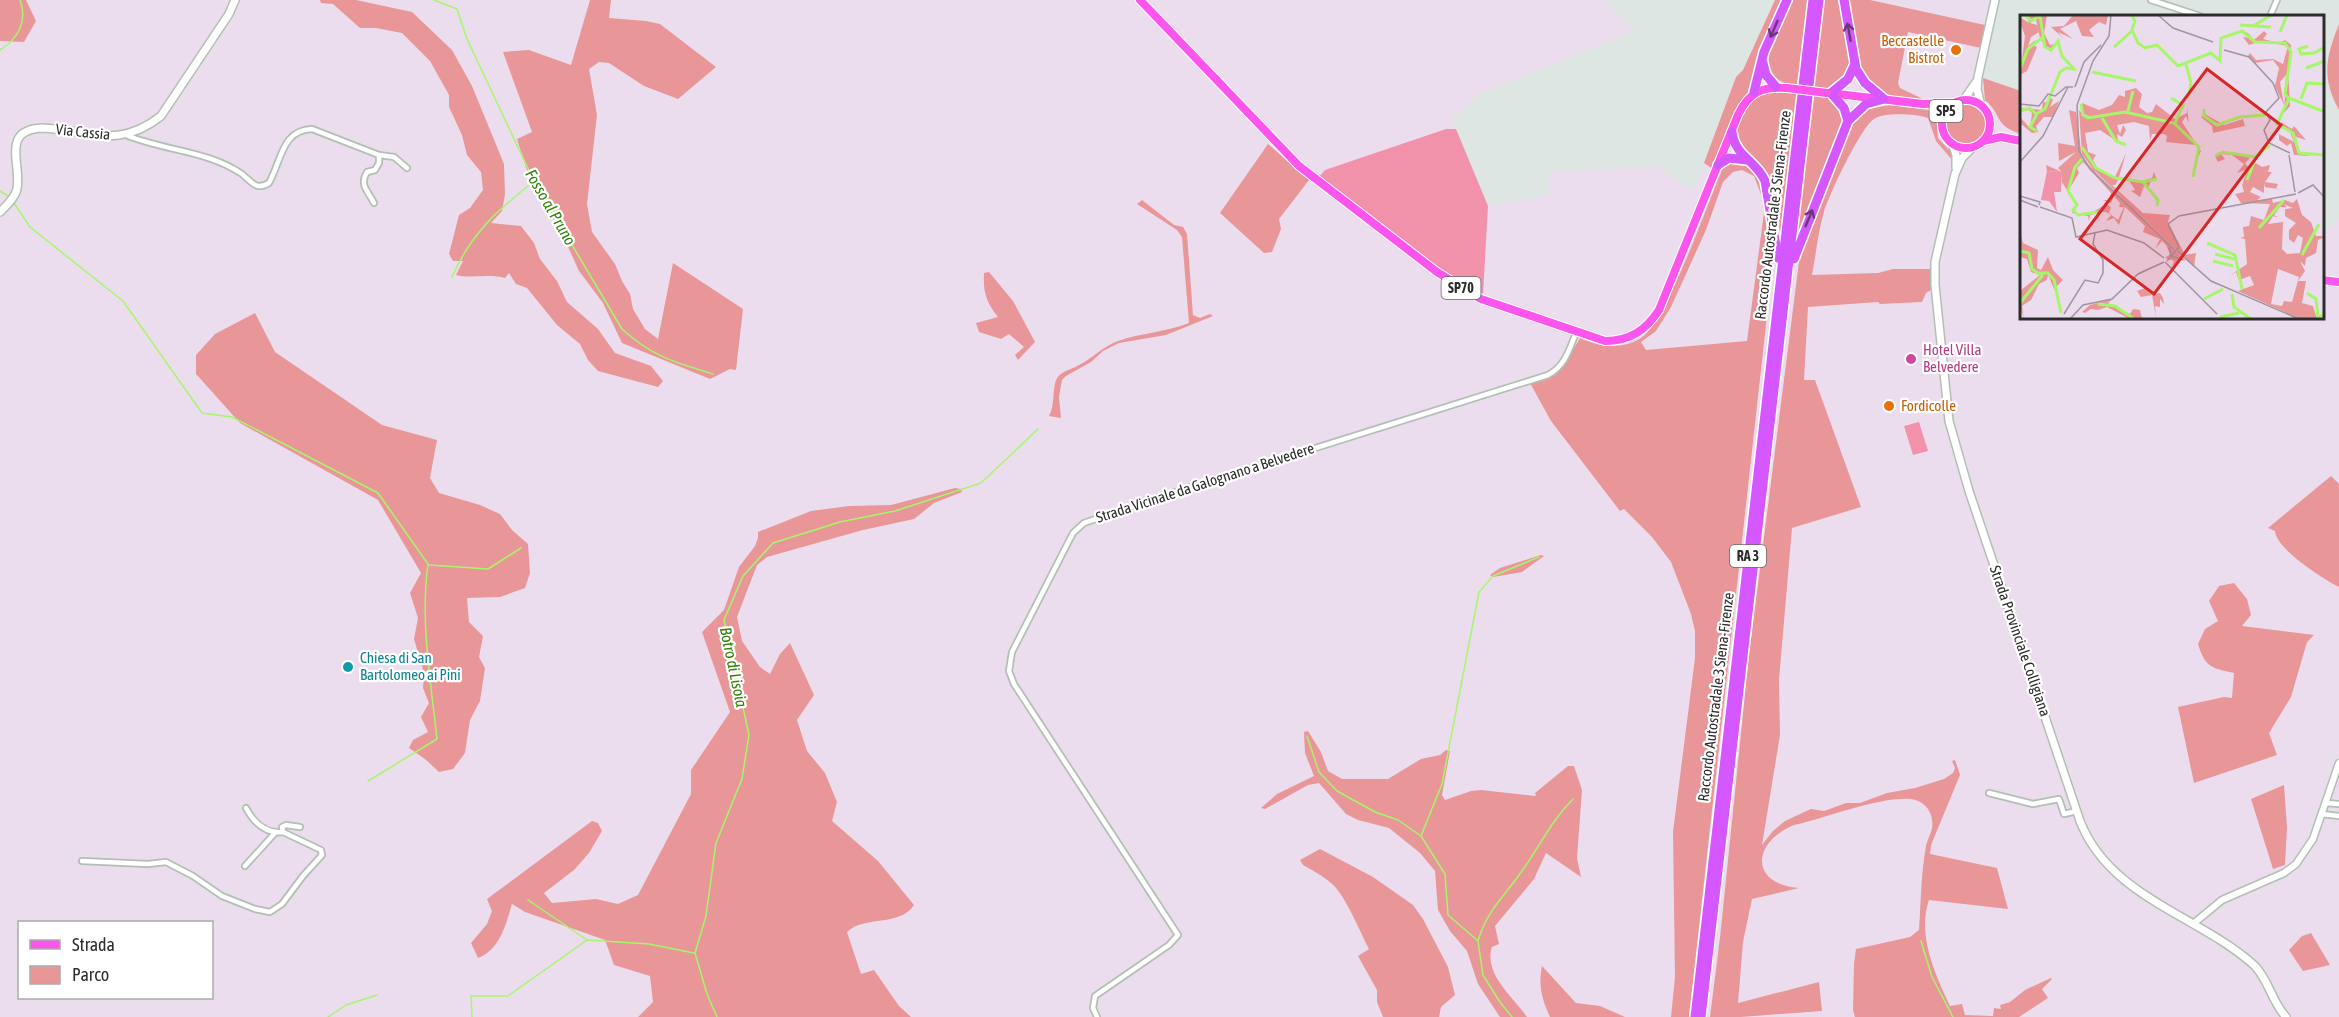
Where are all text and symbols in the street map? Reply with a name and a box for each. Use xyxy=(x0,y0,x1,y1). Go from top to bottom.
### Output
inset map xyxy=(2020,15,2324,320)
one-way arrow xyxy=(1768,19,1780,37)
one-way arrow xyxy=(1843,23,1854,42)
place label: Beccastelle Bistrot xyxy=(1881,32,1944,66)
marker: Beccastelle Bistrot xyxy=(1949,43,1963,57)
road number: SP5 xyxy=(1930,100,1962,122)
street label: Raccordo Autostradale 3 Siena-Firenze xyxy=(1751,109,1794,320)
street label: Via Cassia xyxy=(55,120,111,143)
water label: Fosso al Pruno xyxy=(522,166,580,248)
one-way arrow xyxy=(1804,209,1815,228)
road number: SP70 xyxy=(1442,277,1480,299)
place label: Hotel Villa Belvedere xyxy=(1923,341,1982,375)
marker: Hotel Villa Belvedere xyxy=(1904,352,1918,366)
place label: Fordicolle xyxy=(1901,397,1956,414)
marker: Fordicolle xyxy=(1882,399,1896,413)
street label: Strada Vicinale da Galognano a Belvedere xyxy=(1094,439,1316,526)
road number: RA 3 xyxy=(1730,545,1766,567)
street label: Strada Provinciale Colligiana xyxy=(1987,563,2054,719)
street label: Raccordo Autostradale 3 Siena-Firenze xyxy=(1694,591,1737,802)
water label: Botro di Lisoia xyxy=(717,625,751,709)
place label: Chiesa di San Bartolomeo ai Pini xyxy=(360,649,461,683)
marker: Chiesa di San Bartolomeo ai Pini xyxy=(341,660,355,674)
legend xyxy=(18,921,213,999)
text: Strada xyxy=(72,934,115,955)
text: Parco xyxy=(72,964,109,985)

